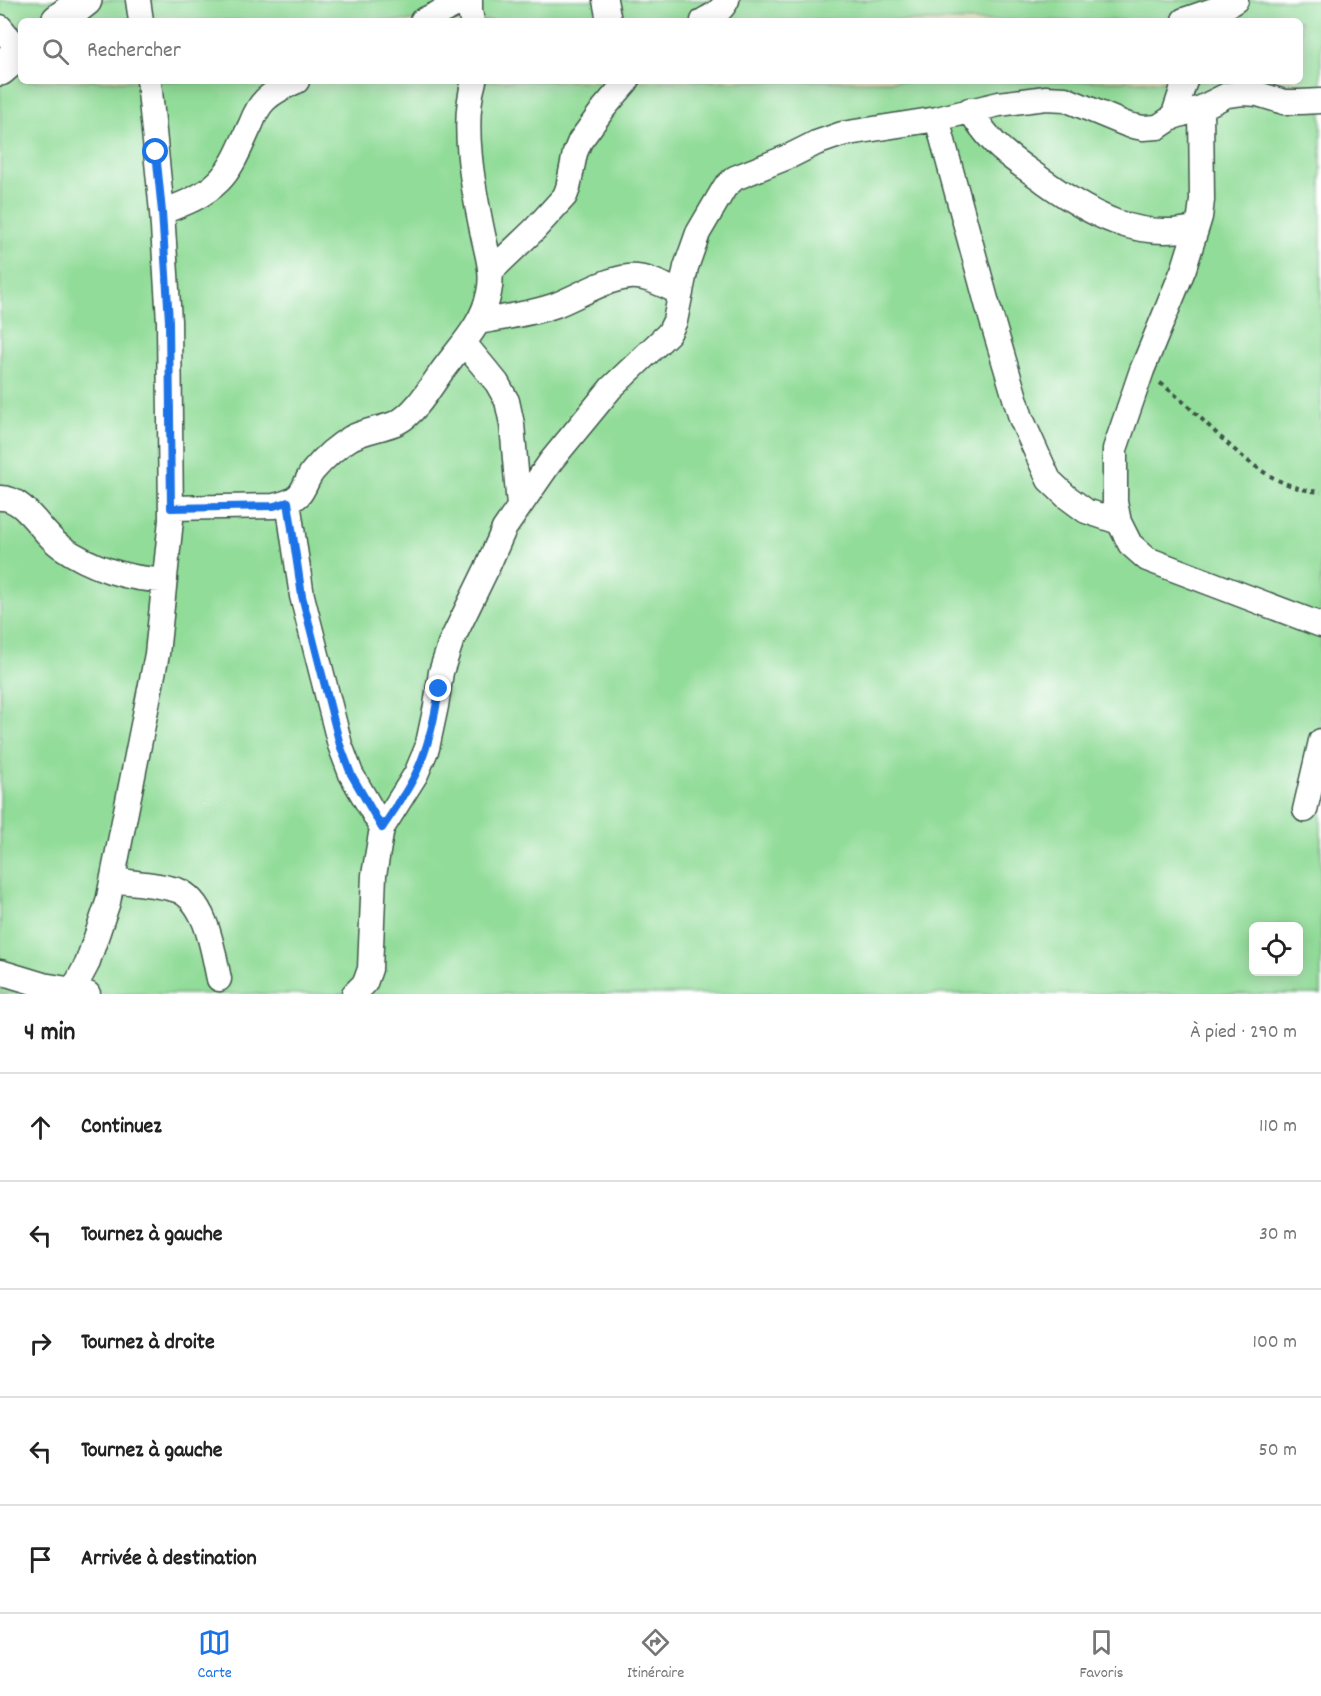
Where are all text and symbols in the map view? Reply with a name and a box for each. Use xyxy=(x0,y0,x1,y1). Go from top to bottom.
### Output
search box xyxy=(18,18,1303,84)
icon: search xyxy=(39,35,72,68)
text: Rechercher xyxy=(87,36,181,67)
route start xyxy=(142,138,168,164)
route end xyxy=(425,675,451,701)
map controls xyxy=(1249,922,1303,976)
button: locate xyxy=(1249,922,1303,976)
text: 4 min xyxy=(24,1015,75,1052)
text: À pied · 290 m xyxy=(1190,1019,1297,1047)
icon: ahead xyxy=(24,1111,57,1144)
text: Continuez xyxy=(81,1112,162,1143)
text: 110 m xyxy=(1259,1113,1297,1141)
icon: left xyxy=(24,1219,57,1252)
text: Tournez à gauche xyxy=(81,1220,223,1251)
text: 30 m xyxy=(1259,1221,1297,1249)
icon: right xyxy=(24,1327,57,1360)
text: Tournez à droite xyxy=(81,1328,215,1359)
text: 100 m xyxy=(1253,1329,1297,1357)
icon: left xyxy=(24,1435,57,1468)
text: Tournez à gauche xyxy=(81,1436,223,1467)
text: 50 m xyxy=(1259,1437,1297,1465)
icon: arrive xyxy=(24,1543,57,1576)
text: Arrivée à destination xyxy=(81,1544,257,1575)
tab: Carte xyxy=(198,1626,232,1685)
tab: Itinéraire xyxy=(627,1626,684,1685)
tab: Favoris xyxy=(1079,1626,1123,1685)

